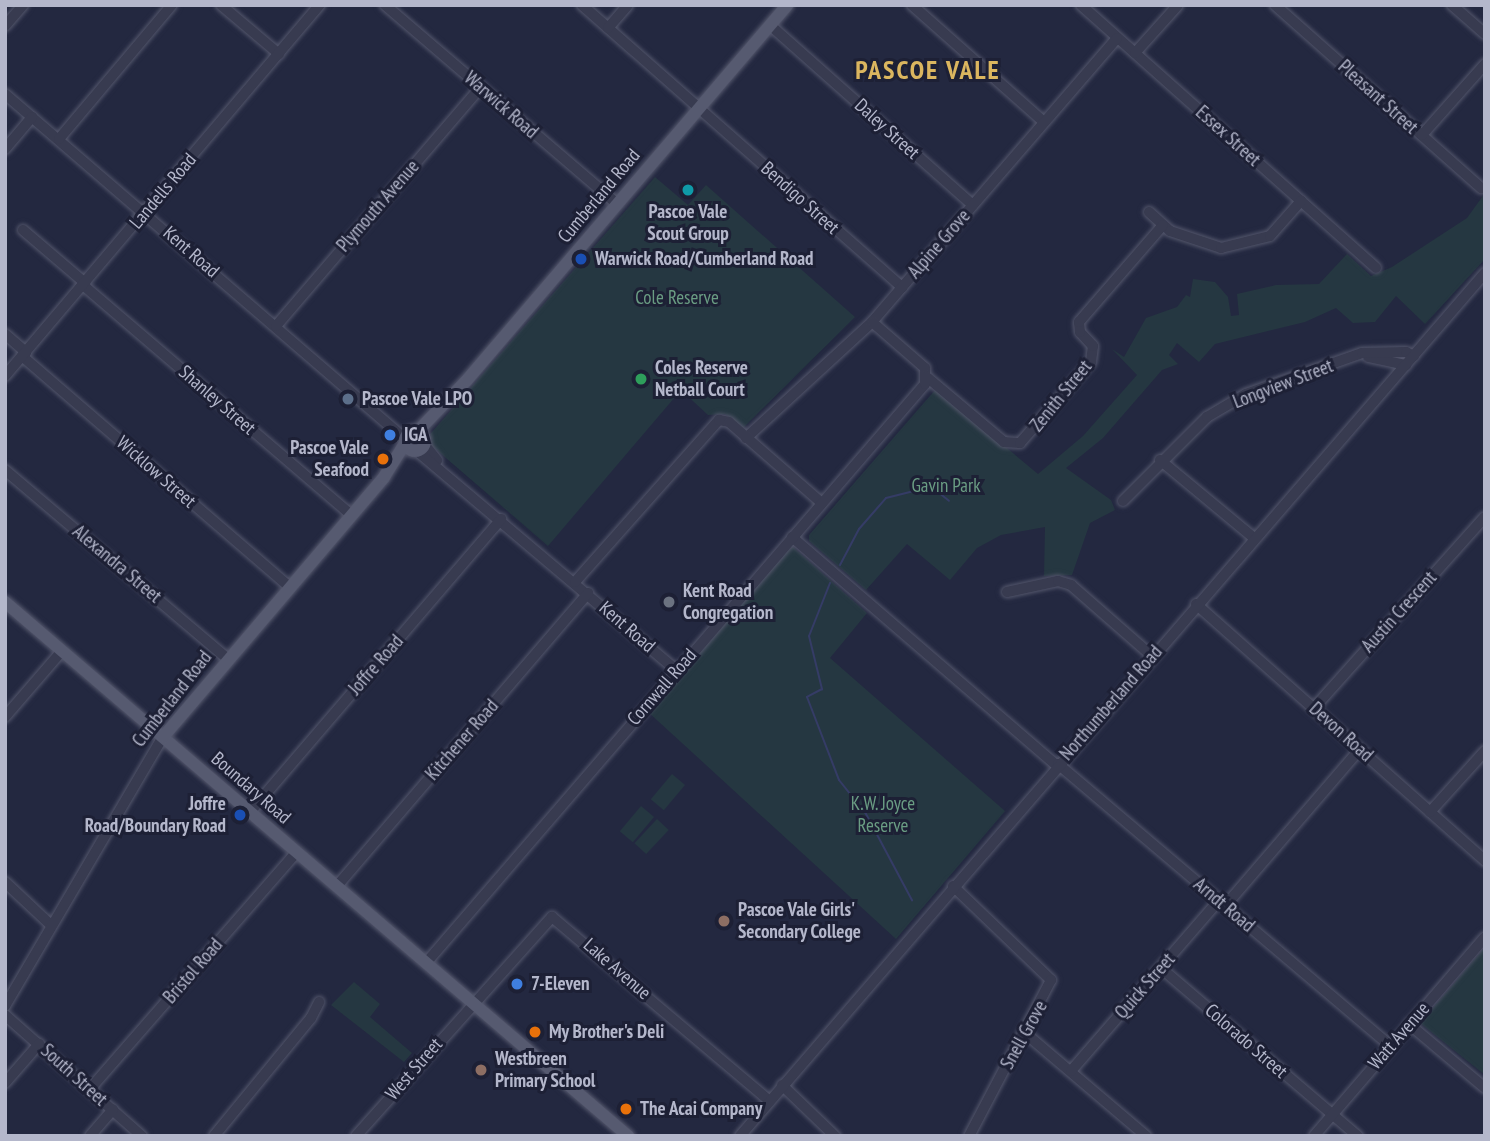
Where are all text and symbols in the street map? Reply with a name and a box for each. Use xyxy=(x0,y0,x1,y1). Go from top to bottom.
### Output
district label: PASCOE VALE xyxy=(856,54,1000,86)
street label: Pleasant Street xyxy=(1333,55,1423,139)
street label: Warwick Road xyxy=(459,67,543,143)
street label: Daley Street xyxy=(850,94,924,164)
street label: Essex Street xyxy=(1191,101,1265,171)
street label: Cumberland Road xyxy=(553,144,645,248)
street label: Landells Road xyxy=(125,149,201,233)
street label: Plymouth Avenue xyxy=(332,155,424,257)
street label: Bendigo Street xyxy=(756,157,844,239)
marker: Pascoe Vale Scout Group xyxy=(680,182,696,198)
place label: Pascoe Vale Scout Group xyxy=(647,201,729,245)
street label: Alpine Grove xyxy=(903,205,975,283)
street label: Kent Road xyxy=(158,222,224,282)
place label: Warwick Road/Cumberland Road xyxy=(595,248,814,270)
marker: Warwick Road/Cumberland Road xyxy=(573,251,589,267)
park label: Cole Reserve xyxy=(635,287,719,309)
street label: Longview Street xyxy=(1230,354,1336,414)
street label: Zenith Street xyxy=(1025,356,1097,436)
place label: Coles Reserve Netball Court xyxy=(655,357,748,401)
street label: Shanley Street xyxy=(174,360,260,440)
marker: Coles Reserve Netball Court xyxy=(633,371,649,387)
place label: Pascoe Vale LPO xyxy=(362,388,473,410)
marker: Pascoe Vale LPO xyxy=(340,391,356,407)
place label: IGA xyxy=(404,424,428,446)
marker: IGA xyxy=(382,427,398,443)
street label: Wicklow Street xyxy=(112,431,200,513)
place label: Pascoe Vale Seafood xyxy=(290,437,369,481)
marker: Pascoe Vale Seafood xyxy=(375,451,391,467)
park label: Gavin Park xyxy=(911,475,981,497)
street label: Alexandra Street xyxy=(68,520,166,608)
street label: Austin Crescent xyxy=(1357,567,1441,657)
place label: Kent Road Congregation xyxy=(683,580,773,624)
marker: Kent Road Congregation xyxy=(661,594,677,610)
street label: Kent Road xyxy=(594,597,660,657)
street label: Joffre Road xyxy=(344,630,408,700)
street label: Northumberland Road xyxy=(1055,641,1167,765)
street label: Cornwall Road xyxy=(623,644,701,730)
street label: Cumberland Road xyxy=(127,647,217,751)
street label: Kitchener Road xyxy=(421,695,503,785)
street label: Devon Road xyxy=(1304,697,1378,767)
street label: Boundary Road xyxy=(206,747,296,829)
place label: Joffre Road/Boundary Road xyxy=(84,793,226,837)
park label: K.W. Joyce Reserve xyxy=(850,793,916,837)
marker: Joffre Road/Boundary Road xyxy=(232,807,248,823)
street label: Arndt Road xyxy=(1189,873,1259,937)
place label: Pascoe Vale Girls' Secondary College xyxy=(738,899,862,943)
marker: Pascoe Vale Girls' Secondary College xyxy=(716,913,732,929)
street label: Lake Avenue xyxy=(578,933,656,1005)
street label: Bristol Road xyxy=(159,934,227,1008)
street label: Quick Street xyxy=(1110,948,1180,1024)
place label: 7-Eleven xyxy=(531,973,590,995)
marker: 7-Eleven xyxy=(509,976,525,992)
street label: Snell Grove xyxy=(996,997,1052,1073)
street label: Watt Avenue xyxy=(1363,997,1435,1075)
street label: Colorado Street xyxy=(1200,999,1292,1083)
place label: My Brother's Deli xyxy=(549,1021,665,1043)
marker: My Brother's Deli xyxy=(527,1024,543,1040)
street label: West Street xyxy=(381,1033,447,1105)
street label: South Street xyxy=(36,1039,112,1111)
place label: Westbreen Primary School xyxy=(495,1048,596,1092)
marker: Westbreen Primary School xyxy=(473,1062,489,1078)
place label: The Acai Company xyxy=(640,1098,763,1120)
marker: The Acai Company xyxy=(618,1101,634,1117)

